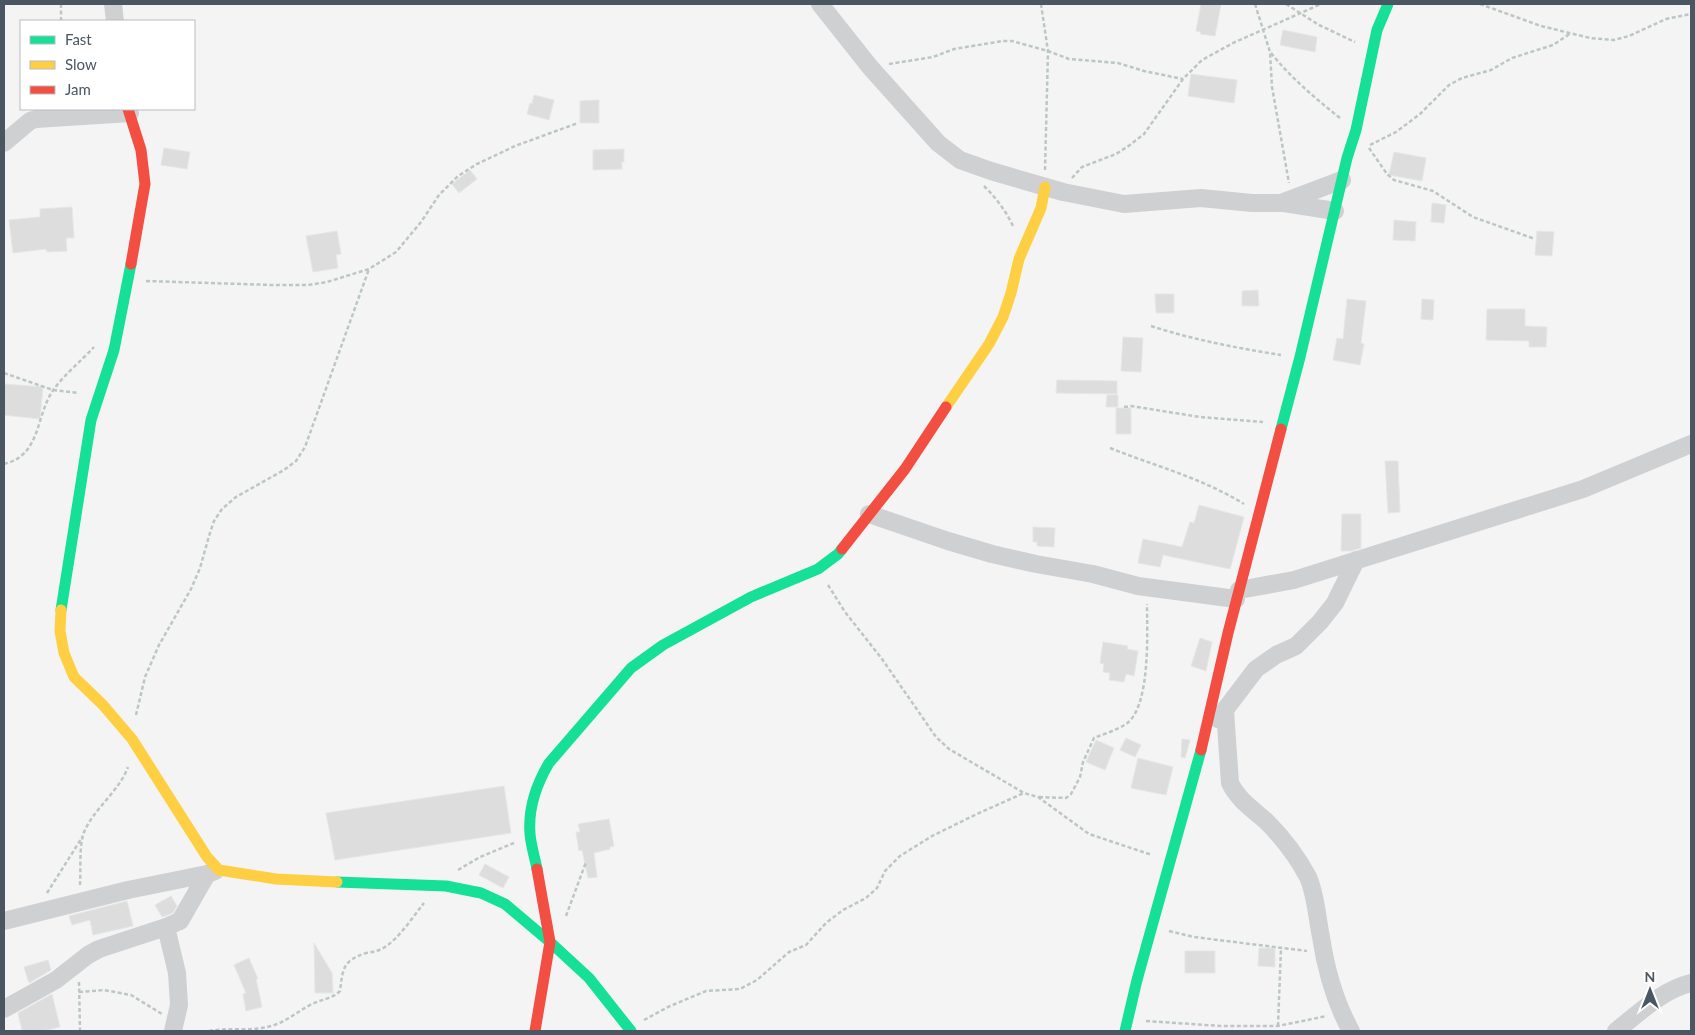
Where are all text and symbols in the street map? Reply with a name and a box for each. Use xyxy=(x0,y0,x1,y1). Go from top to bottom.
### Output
legend xyxy=(20,20,195,110)
text: Fast xyxy=(65,30,92,48)
text: Slow xyxy=(65,55,97,73)
text: Jam xyxy=(65,80,91,98)
north arrow xyxy=(1625,965,1675,1015)
text: N xyxy=(1645,968,1655,985)

